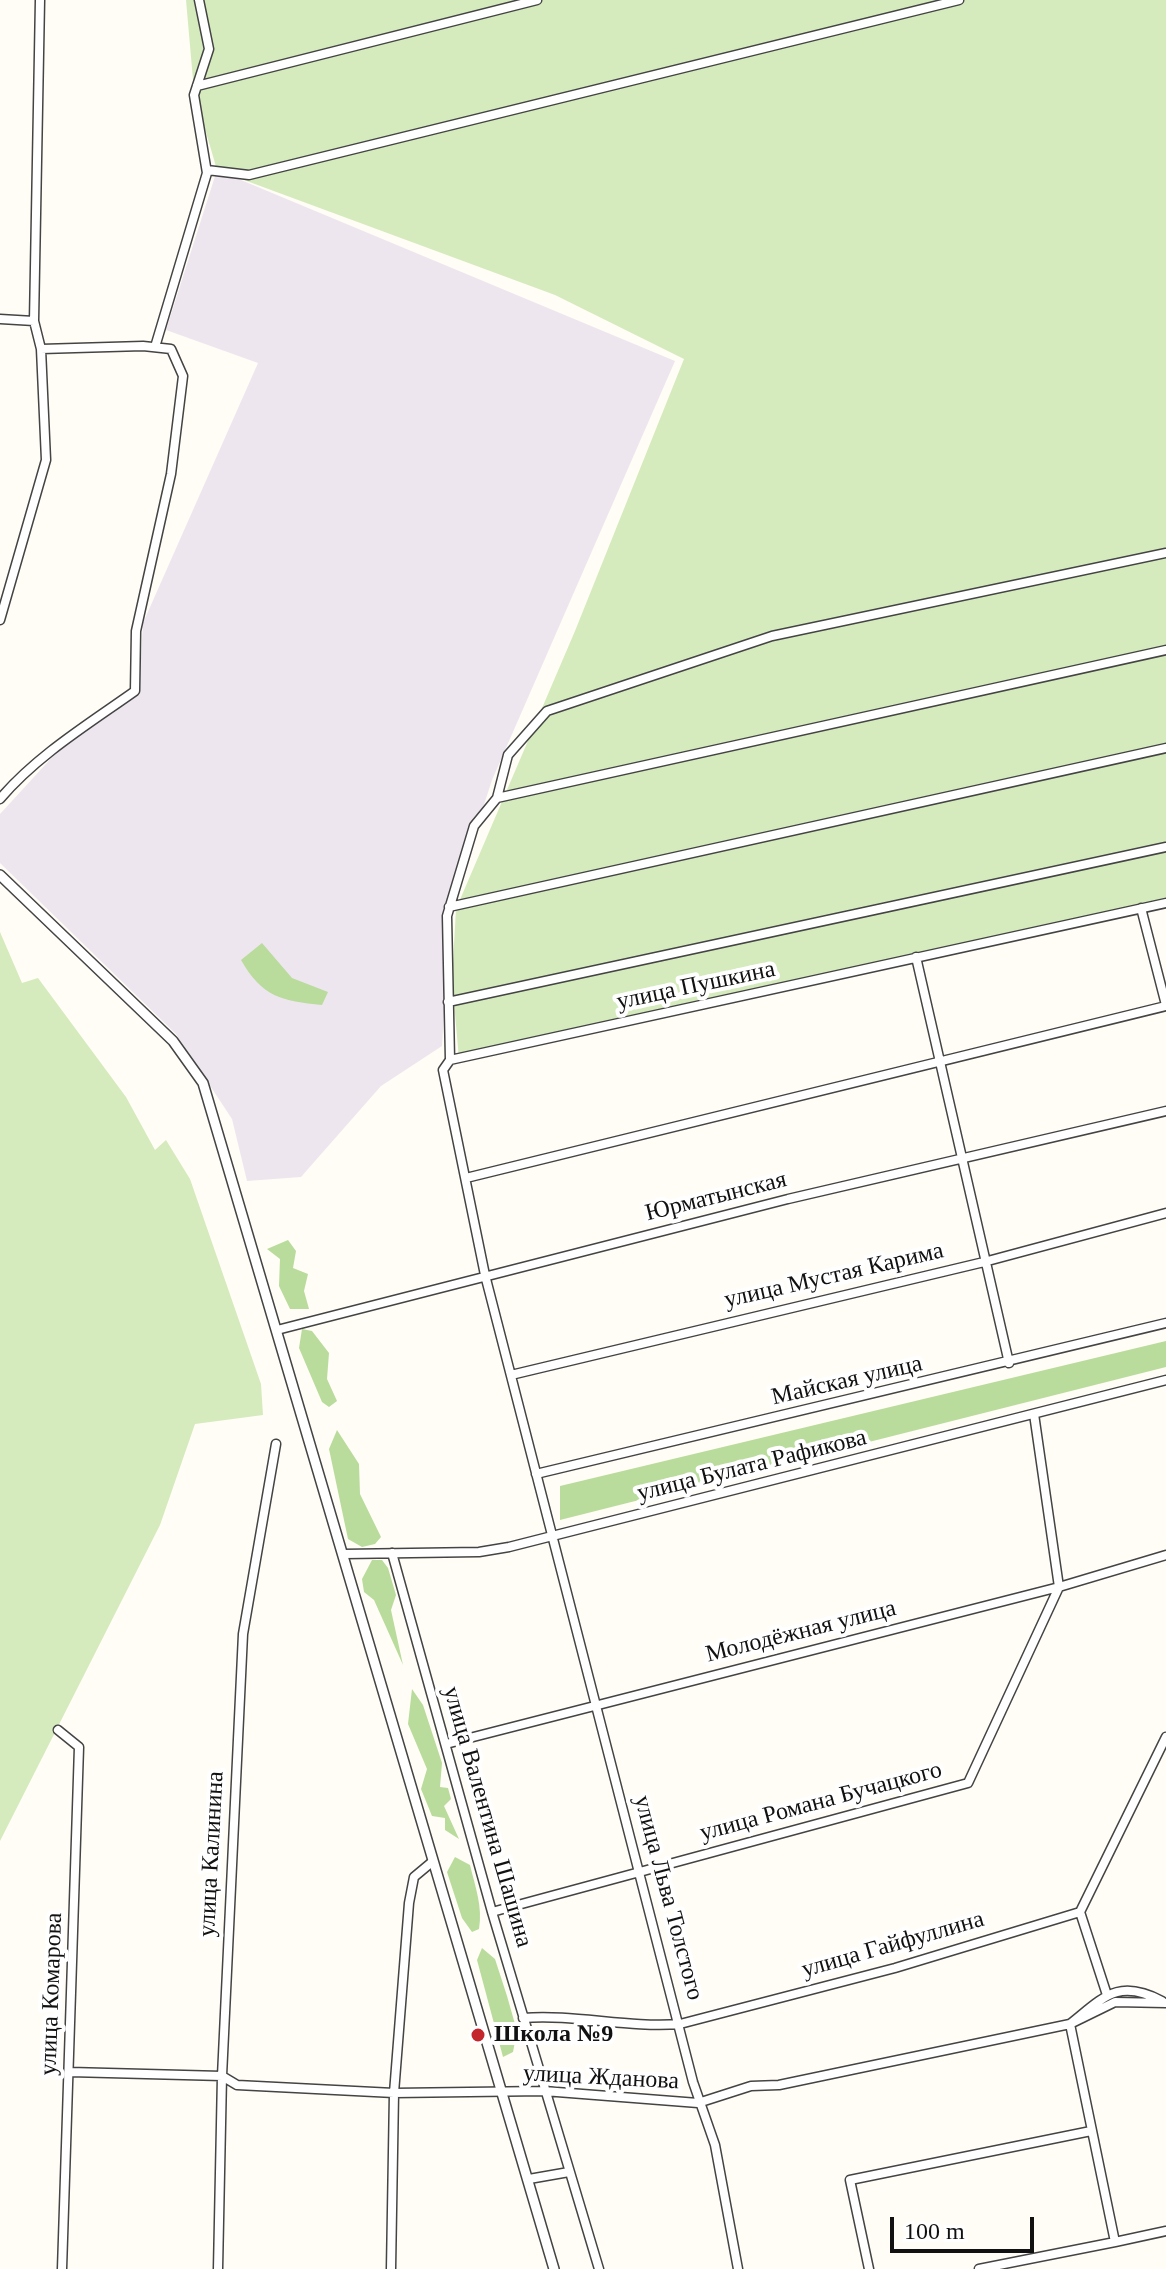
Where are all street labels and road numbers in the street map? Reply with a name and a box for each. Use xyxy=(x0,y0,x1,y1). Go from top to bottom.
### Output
street label: улица Пушкина xyxy=(614,955,778,1017)
street label: Юрматынская xyxy=(642,1166,790,1228)
street label: улица Мустая Карима xyxy=(722,1237,946,1315)
street label: Майская улица xyxy=(769,1350,925,1412)
street label: улица Булата Рафикова xyxy=(634,1424,870,1508)
street label: Молодёжная улица xyxy=(703,1594,899,1670)
street label: улица Валентина Шашина xyxy=(436,1683,538,1951)
street label: улица Романа Бучацкого xyxy=(697,1756,945,1848)
street label: улица Калинина xyxy=(193,1770,231,1938)
street label: улица Льва Толстого xyxy=(627,1792,709,2004)
street label: улица Гайфуллина xyxy=(799,1905,987,1985)
street label: улица Комарова xyxy=(35,1912,69,2076)
street label: улица Жданова xyxy=(522,2060,680,2096)

